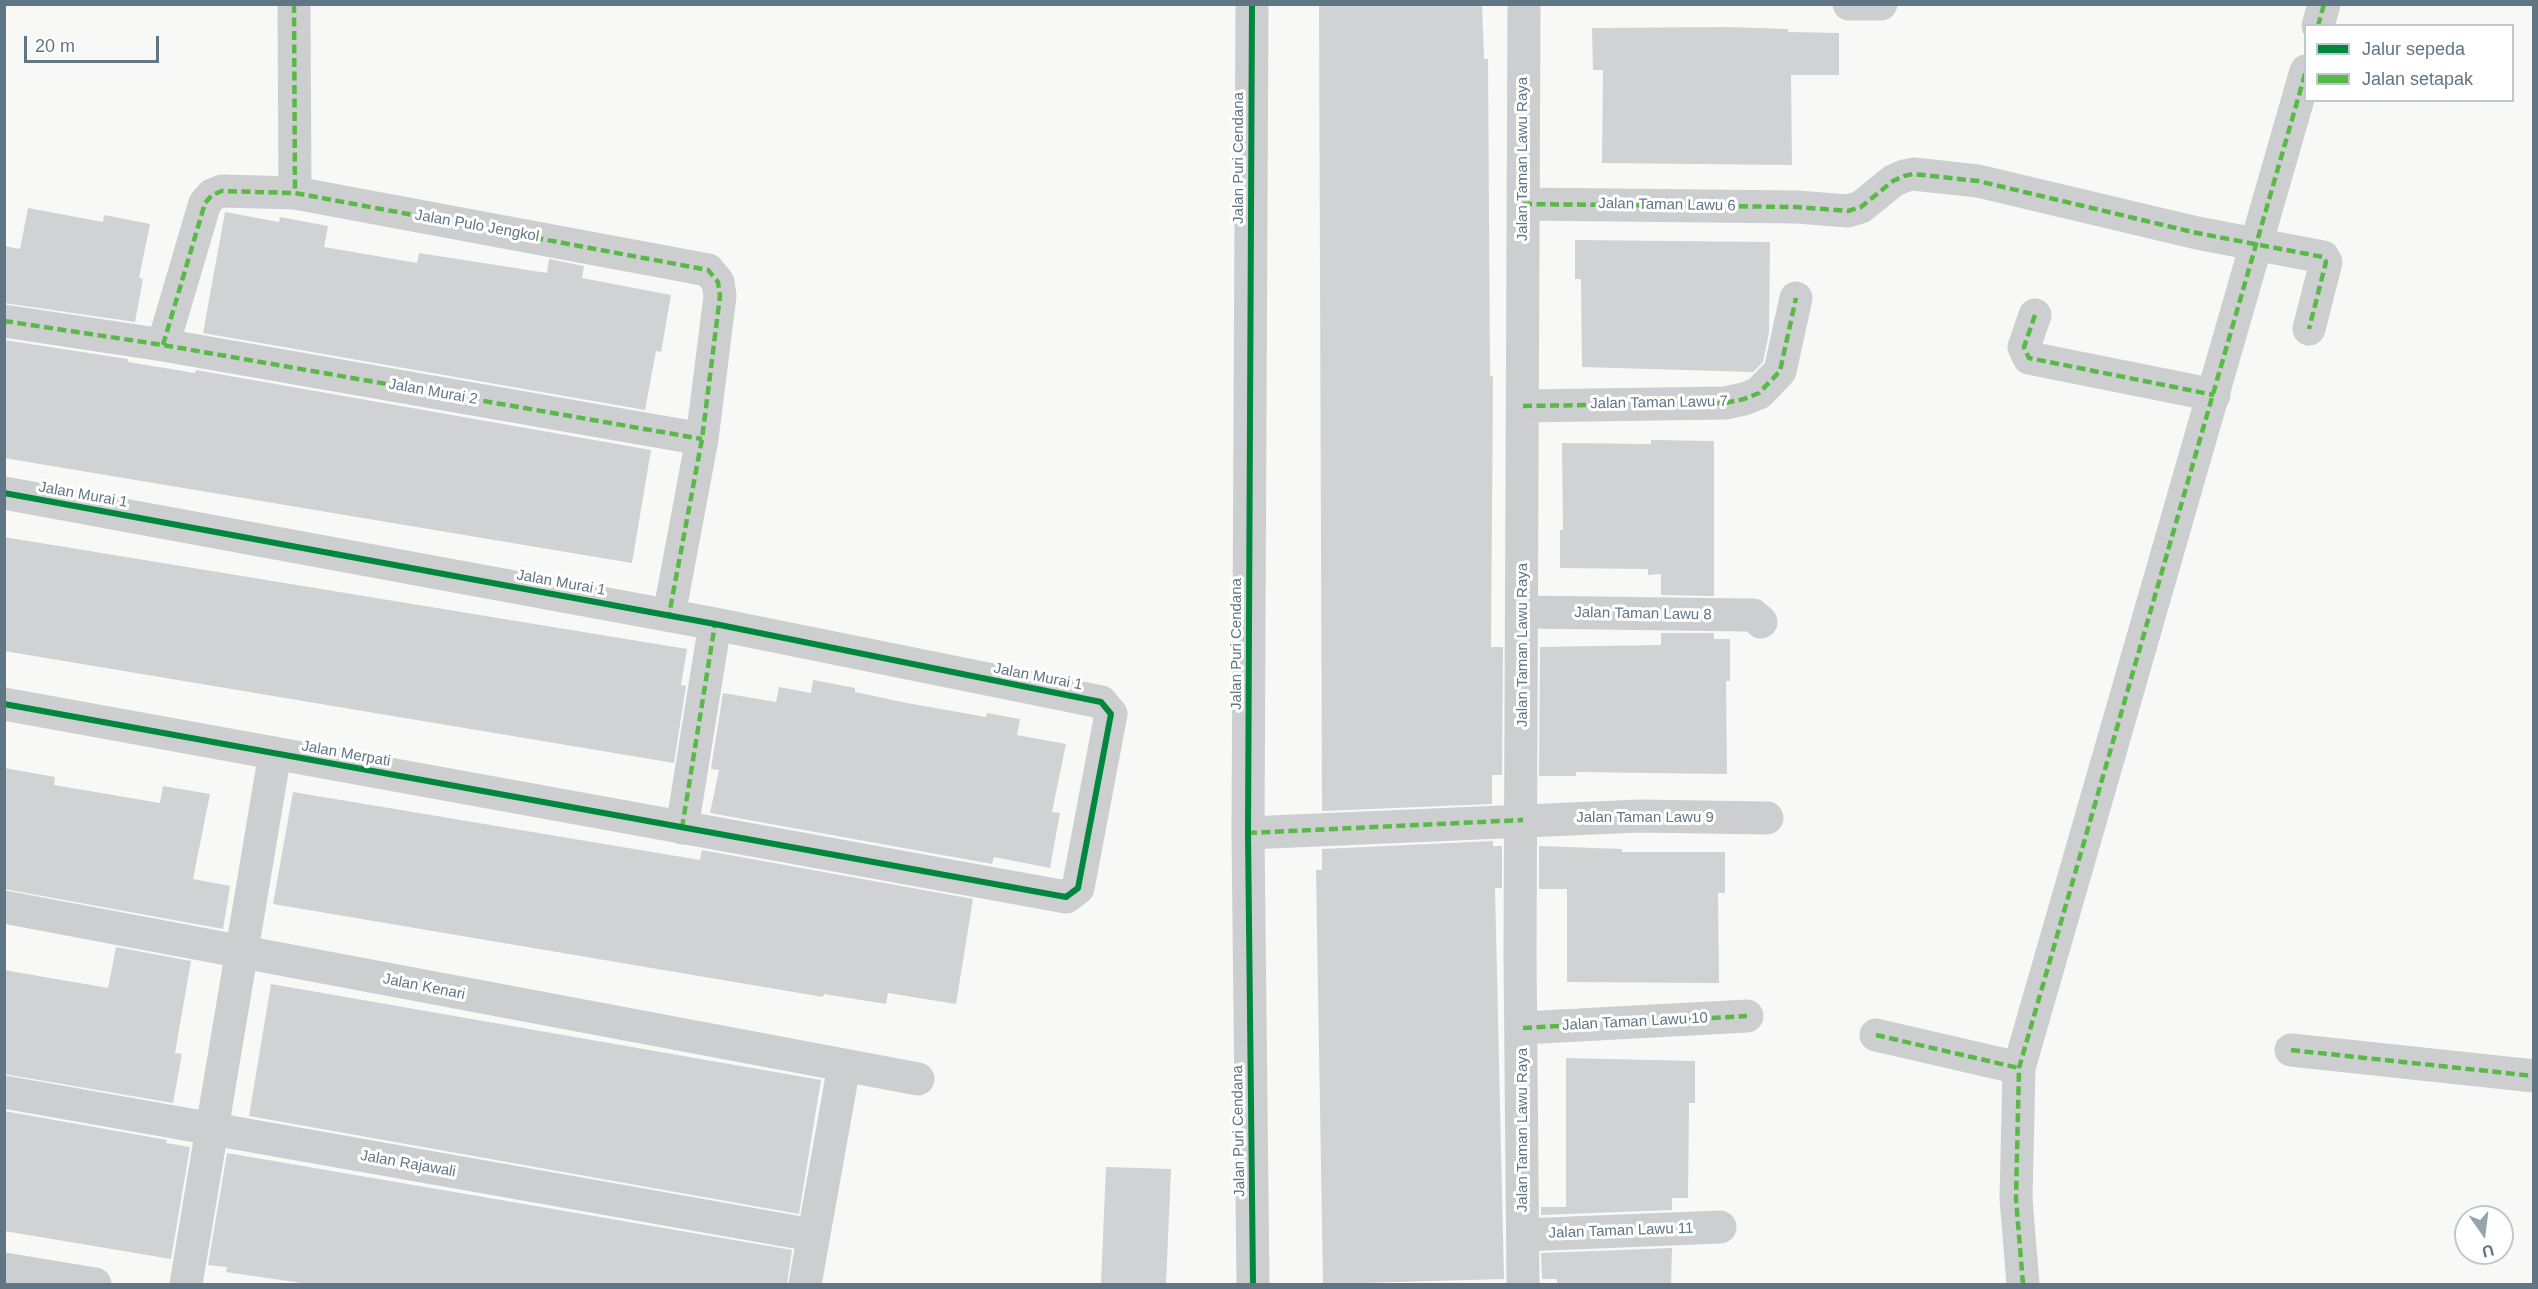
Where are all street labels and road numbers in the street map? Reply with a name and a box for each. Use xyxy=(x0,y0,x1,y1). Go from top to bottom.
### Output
street label: Jalan Taman Lawu Raya xyxy=(1514,77,1532,241)
street label: Jalan Puri Cendana xyxy=(1230,92,1248,224)
street label: Jalan Taman Lawu 6 xyxy=(1598,195,1736,215)
street label: Jalan Pulo Jengkol xyxy=(413,206,541,246)
street label: Jalan Murai 2 xyxy=(387,375,479,409)
street label: Jalan Taman Lawu 7 xyxy=(1590,393,1728,413)
street label: Jalan Murai 1 xyxy=(37,478,129,512)
street label: Jalan Taman Lawu Raya xyxy=(1514,563,1532,727)
street label: Jalan Murai 1 xyxy=(515,566,607,600)
street label: Jalan Puri Cendana xyxy=(1228,578,1246,710)
street label: Jalan Taman Lawu 8 xyxy=(1574,604,1712,624)
street label: Jalan Murai 1 xyxy=(992,660,1084,694)
street label: Jalan Merpati xyxy=(300,737,392,771)
street label: Jalan Taman Lawu 9 xyxy=(1576,809,1714,827)
street label: Jalan Kenari xyxy=(381,970,467,1004)
street label: Jalan Taman Lawu 10 xyxy=(1562,1009,1708,1035)
street label: Jalan Taman Lawu Raya xyxy=(1514,1048,1532,1212)
street label: Jalan Puri Cendana xyxy=(1229,1065,1249,1197)
street label: Jalan Rajawali xyxy=(359,1147,457,1181)
street label: Jalan Taman Lawu 11 xyxy=(1548,1219,1694,1243)

